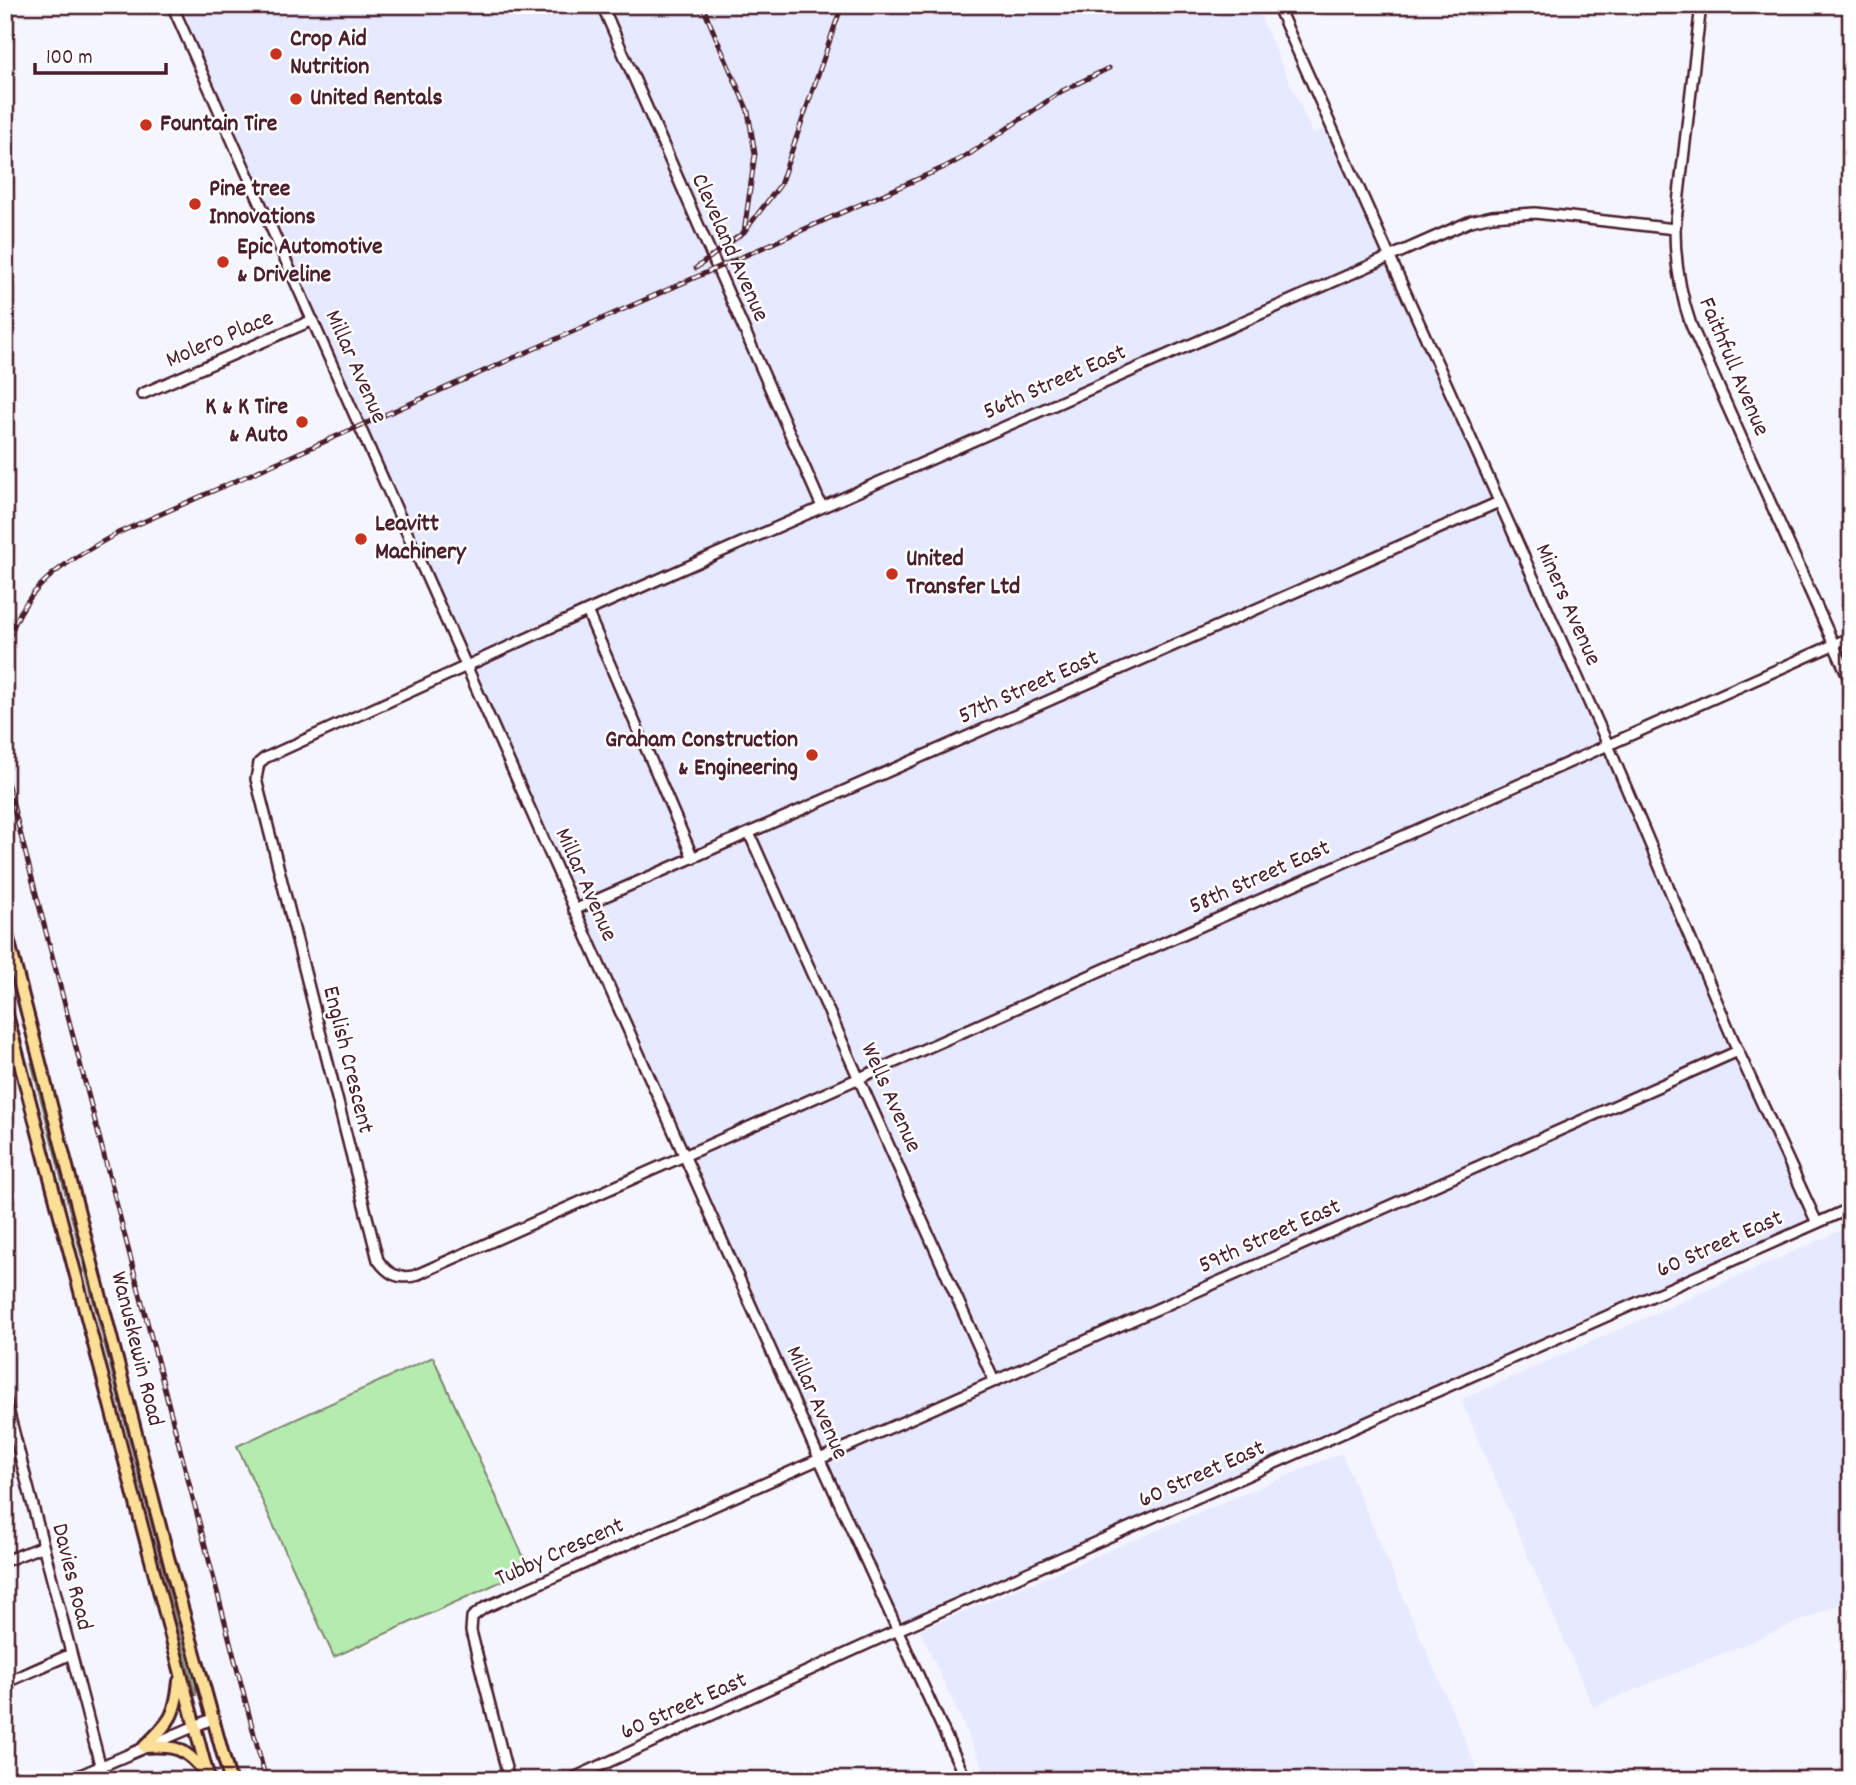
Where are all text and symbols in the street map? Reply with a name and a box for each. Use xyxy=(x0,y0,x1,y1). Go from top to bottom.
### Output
place label: Crop Aid Nutrition xyxy=(290,23,369,85)
scale bar xyxy=(35,32,166,76)
text: 100 m xyxy=(46,44,93,74)
marker: Crop Aid Nutrition xyxy=(268,46,284,62)
place label: United Rentals xyxy=(310,82,442,116)
marker: United Rentals xyxy=(288,91,304,107)
place label: Fountain Tire xyxy=(160,108,278,142)
marker: Fountain Tire xyxy=(138,117,154,133)
street label: Cleveland Avenue xyxy=(681,168,777,328)
place label: Pine tree Innovations xyxy=(209,173,316,235)
marker: Pine tree Innovations xyxy=(187,196,203,212)
place label: Epic Automotive & Driveline xyxy=(237,231,383,293)
marker: Epic Automotive & Driveline xyxy=(215,254,231,270)
street label: Faithfull Avenue xyxy=(1689,292,1777,442)
street label: Molero Place xyxy=(161,302,279,378)
street label: Millar Avenue xyxy=(315,305,395,429)
street label: 56th Street East xyxy=(978,336,1132,430)
place label: K & K Tire & Auto xyxy=(205,391,288,453)
marker: K & K Tire & Auto xyxy=(294,414,310,430)
place label: Leavitt Machinery xyxy=(375,508,467,570)
marker: Leavitt Machinery xyxy=(353,531,369,547)
street label: Miners Avenue xyxy=(1525,539,1609,671)
place label: United Transfer Ltd xyxy=(906,543,1020,605)
marker: United Transfer Ltd xyxy=(884,566,900,582)
street label: 57th Street East xyxy=(953,642,1105,734)
place label: Graham Construction & Engineering xyxy=(605,724,798,786)
marker: Graham Construction & Engineering xyxy=(804,747,820,763)
street label: Millar Avenue xyxy=(545,823,625,947)
street label: 58th Street East xyxy=(1184,832,1336,924)
street label: English Crescent xyxy=(312,983,382,1137)
street label: Wells Avenue xyxy=(851,1038,929,1158)
street label: 59th Street East xyxy=(1193,1190,1347,1284)
street label: 60 Street East xyxy=(1651,1202,1789,1288)
street label: Wanuskewin Road xyxy=(100,1268,172,1430)
street label: Millar Avenue xyxy=(776,1341,856,1465)
street label: 60 Street East xyxy=(1133,1432,1271,1518)
street label: Tubby Crescent xyxy=(490,1509,630,1596)
street label: Davies Road xyxy=(41,1520,101,1634)
street label: 60 Street East xyxy=(615,1664,753,1750)

